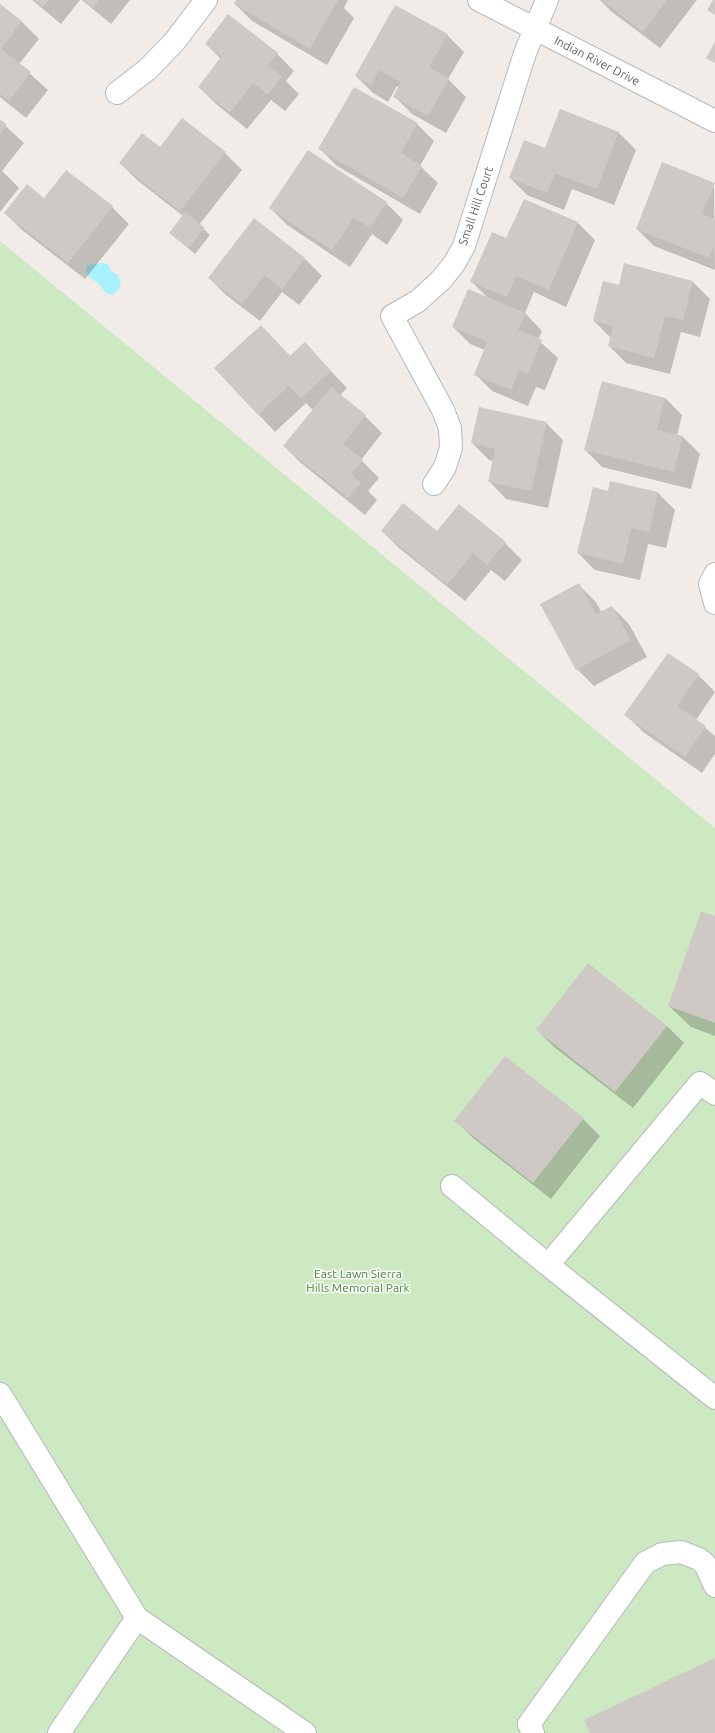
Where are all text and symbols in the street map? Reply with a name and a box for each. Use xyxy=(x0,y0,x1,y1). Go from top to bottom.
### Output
street label: Indian River Drive xyxy=(552,33,642,89)
street label: Small Hill Court xyxy=(456,165,496,247)
park label: East Lawn Sierra Hills Memorial Park xyxy=(306,1267,410,1295)

